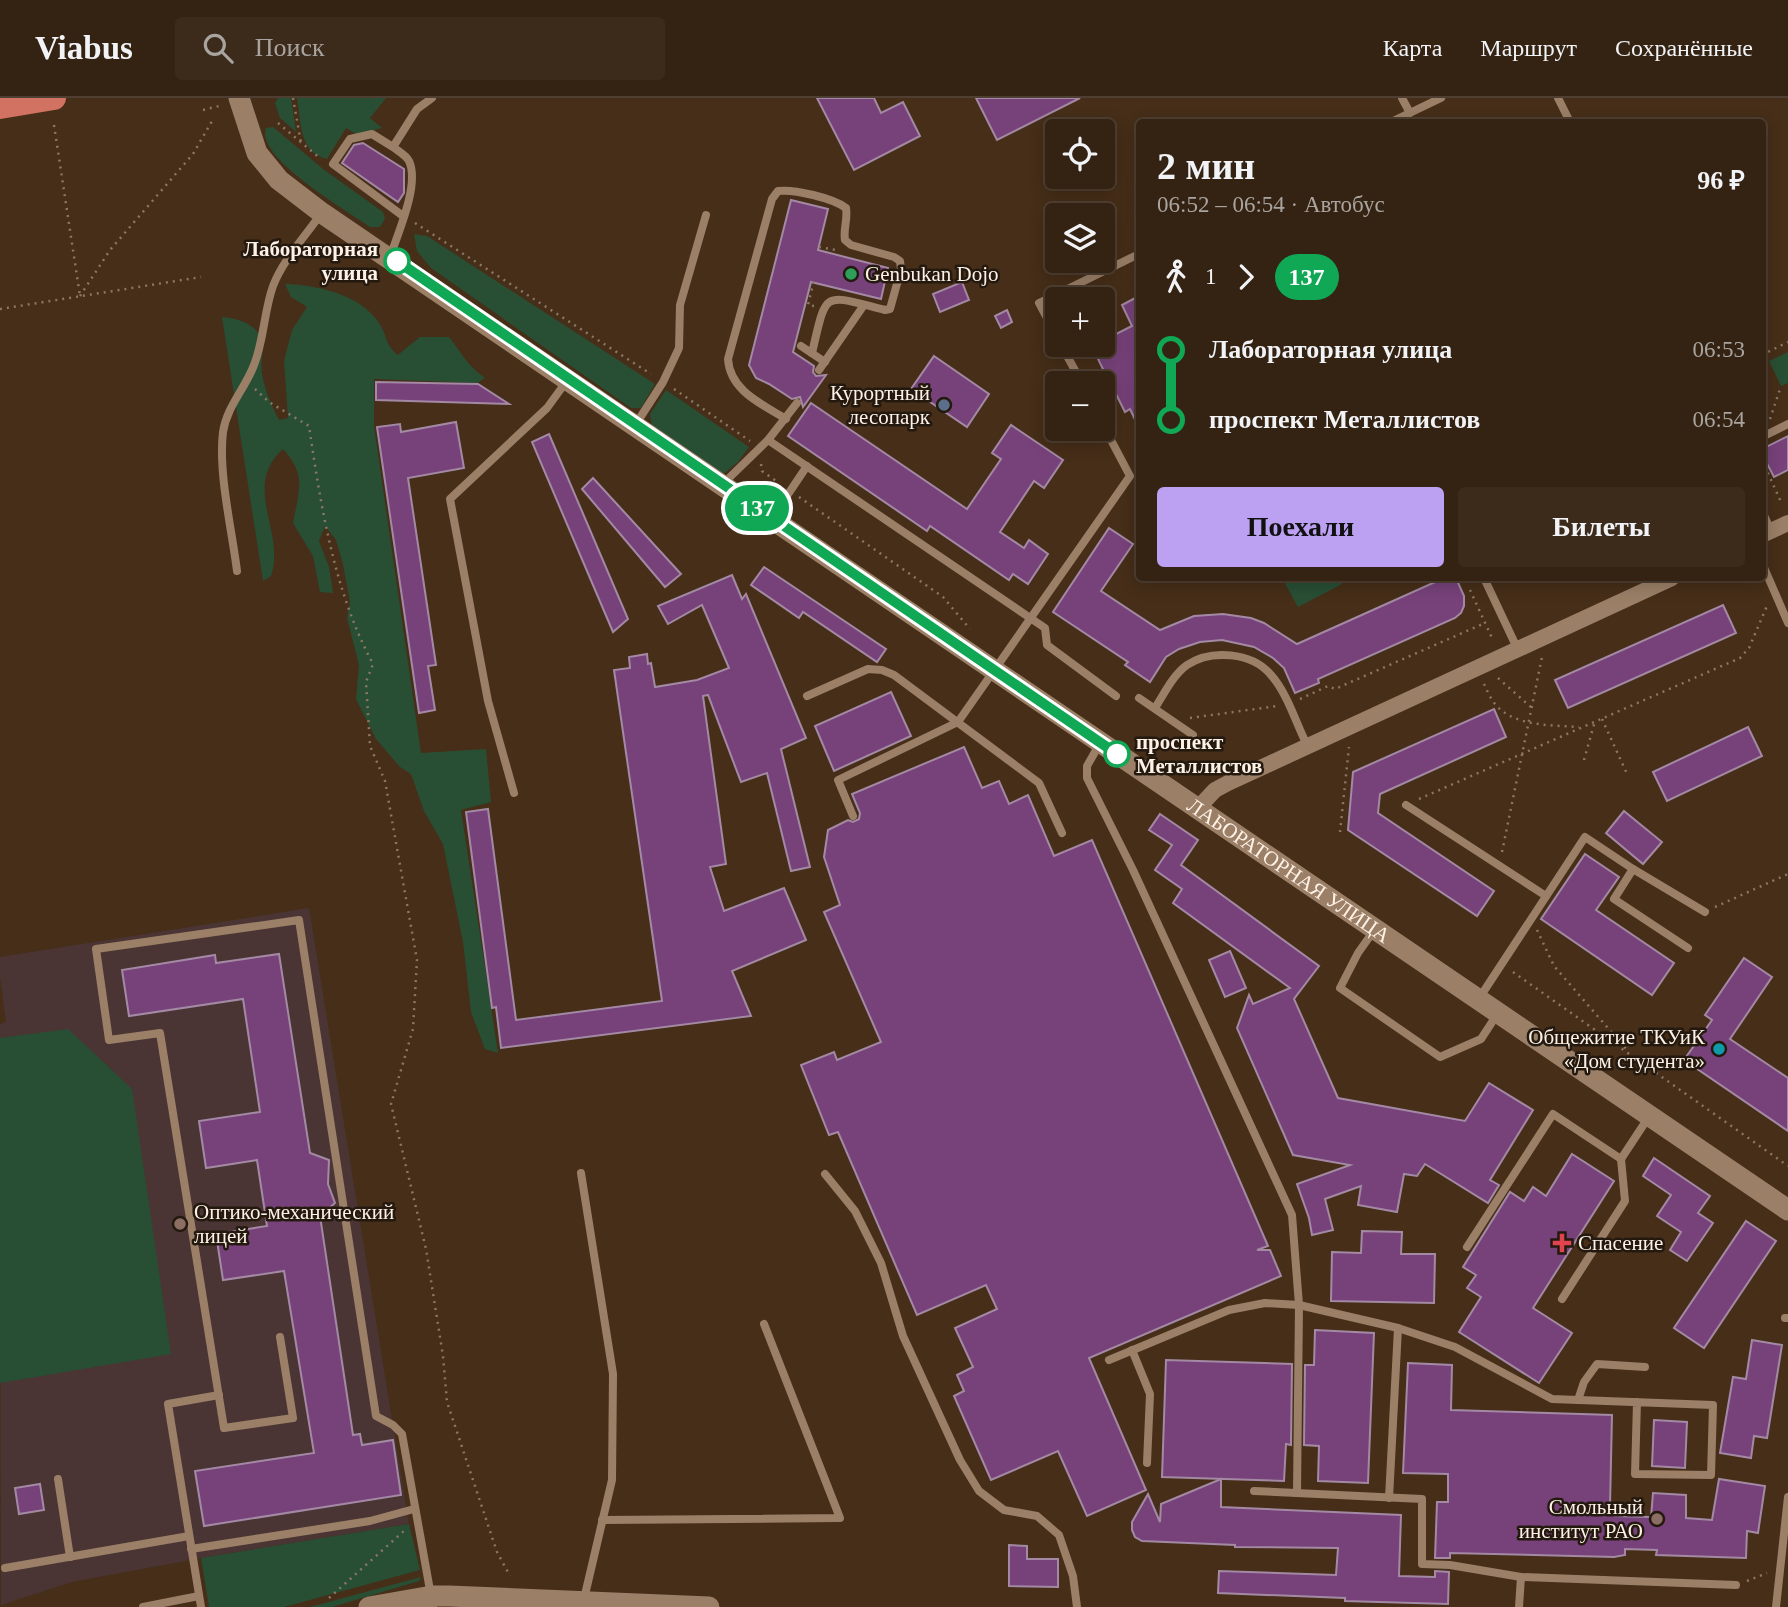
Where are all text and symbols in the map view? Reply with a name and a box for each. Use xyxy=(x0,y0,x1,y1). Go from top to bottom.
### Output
search box xyxy=(175,17,665,80)
icon: search xyxy=(199,29,237,67)
text: Viabus xyxy=(35,30,133,66)
text: Поиск xyxy=(255,33,325,62)
text: Карта xyxy=(1383,35,1442,61)
text: Маршрут xyxy=(1480,35,1577,61)
text: Сохранённые xyxy=(1615,35,1753,61)
map controls xyxy=(1045,119,1115,441)
button: locate xyxy=(1045,119,1115,189)
text: 2 мин xyxy=(1157,145,1255,187)
text: 96 ₽ xyxy=(1697,166,1745,195)
text: 06:52 – 06:54 · Автобус xyxy=(1157,192,1385,217)
button: layers xyxy=(1045,203,1115,273)
place label: Лабораторная улица xyxy=(243,237,378,285)
marker: Лабораторная улица xyxy=(384,248,410,274)
icon: walk xyxy=(1157,258,1195,296)
icon: forward xyxy=(1227,258,1265,296)
place label: Genbukan Dojo xyxy=(865,262,999,286)
text: 1 xyxy=(1205,264,1217,289)
text: 137 xyxy=(1289,264,1325,290)
marker: Genbukan Dojo xyxy=(843,266,859,282)
button: + xyxy=(1045,287,1115,357)
text: Лабораторная улица xyxy=(1209,335,1452,364)
text: 06:53 xyxy=(1693,337,1745,362)
button: − xyxy=(1045,371,1115,441)
place label: Курортный лесопарк xyxy=(830,381,931,429)
marker: Курортный лесопарк xyxy=(936,397,952,413)
text: проспект Металлистов xyxy=(1209,405,1480,434)
text: 06:54 xyxy=(1693,407,1745,432)
line badge: 137 xyxy=(717,485,797,531)
button: Поехали xyxy=(1157,487,1444,567)
button: Билеты xyxy=(1458,487,1745,567)
text: 137 xyxy=(739,495,775,521)
place label: проспект Металлистов xyxy=(1136,730,1262,778)
marker: проспект Металлистов xyxy=(1104,741,1130,767)
street label: ЛАБОРАТОРНАЯ УЛИЦА xyxy=(1183,793,1395,948)
place label: Общежитие ТКУиК «Дом студента» xyxy=(1528,1025,1706,1073)
marker: Общежитие ТКУиК «Дом студента» xyxy=(1711,1041,1727,1057)
place label: Оптико-механический лицей xyxy=(194,1200,394,1248)
marker: Оптико-механический лицей xyxy=(172,1216,188,1232)
place label: Спасение xyxy=(1578,1231,1663,1255)
marker: Спасение xyxy=(1552,1233,1572,1253)
place label: Смольный институт РАО xyxy=(1519,1495,1643,1543)
marker: Смольный институт РАО xyxy=(1649,1511,1665,1527)

